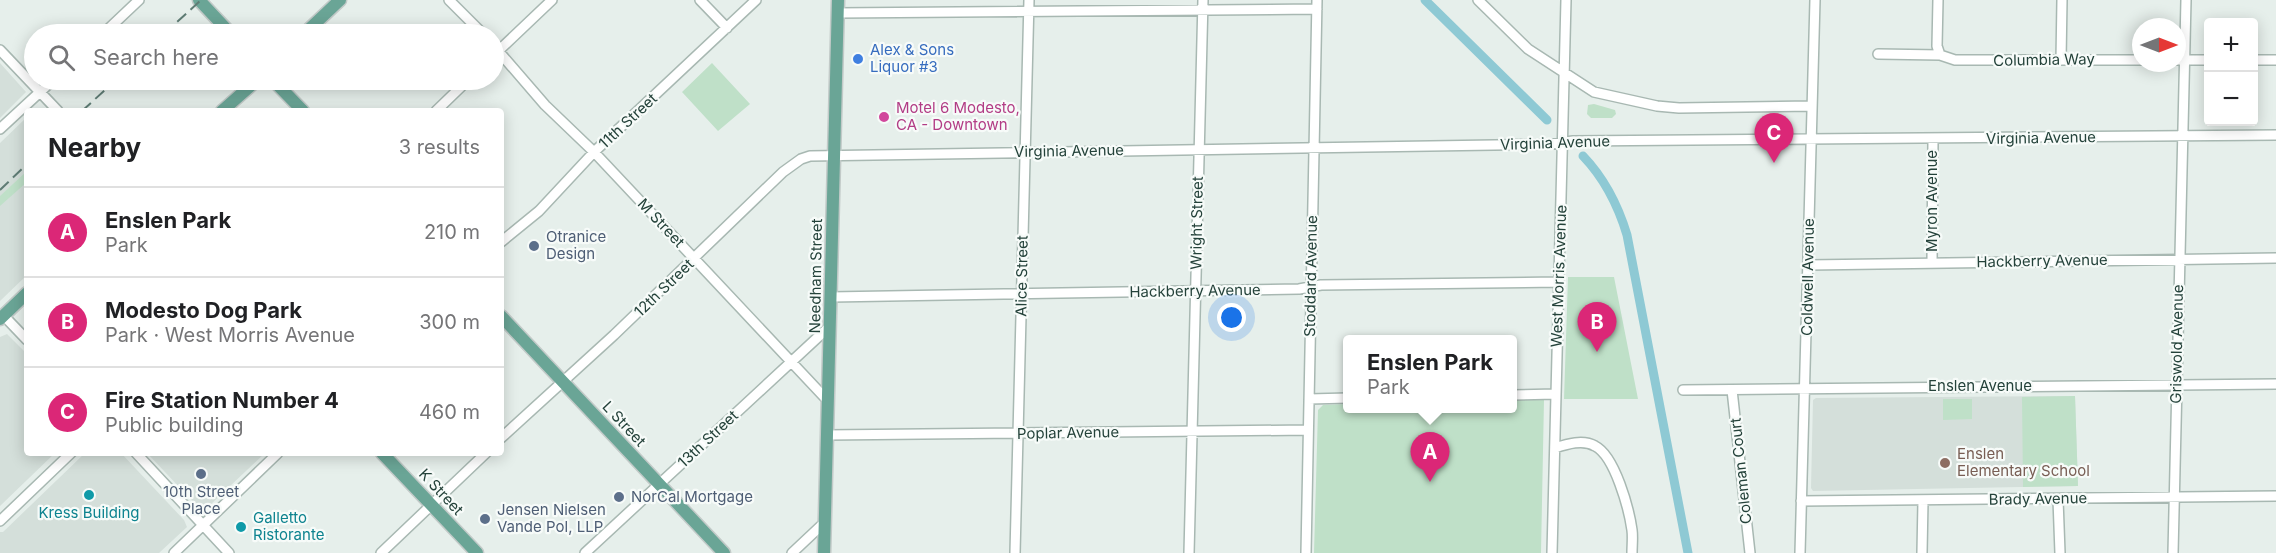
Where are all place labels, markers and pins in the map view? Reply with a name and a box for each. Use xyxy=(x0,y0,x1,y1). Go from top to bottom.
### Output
place label: Alex & Sons Liquor #3 xyxy=(870,40,954,76)
marker: Alex & Sons Liquor #3 xyxy=(851,52,865,66)
place label: Motel 6 Modesto, CA - Downtown xyxy=(896,98,1020,134)
marker: Motel 6 Modesto, CA - Downtown xyxy=(877,110,891,124)
pin: C xyxy=(1754,114,1794,163)
place label: Otranice Design xyxy=(546,227,606,263)
marker: Otranice Design xyxy=(527,239,541,253)
pin: B xyxy=(1578,302,1616,352)
pin: A xyxy=(1410,432,1450,482)
place label: Enslen Elementary School xyxy=(1957,444,2090,480)
marker: Enslen Elementary School xyxy=(1938,456,1952,470)
marker: 10th Street Place xyxy=(194,467,208,481)
place label: 10th Street Place xyxy=(163,482,239,518)
place label: NorCal Mortgage xyxy=(631,487,753,506)
marker: Kress Building xyxy=(82,488,96,502)
marker: NorCal Mortgage xyxy=(612,490,626,504)
place label: Jensen Nielsen Vande Pol, LLP xyxy=(497,500,606,536)
place label: Kress Building xyxy=(38,503,140,522)
place label: Galletto Ristorante xyxy=(253,508,324,544)
marker: Jensen Nielsen Vande Pol, LLP xyxy=(478,512,492,526)
marker: Galletto Ristorante xyxy=(234,520,248,534)

